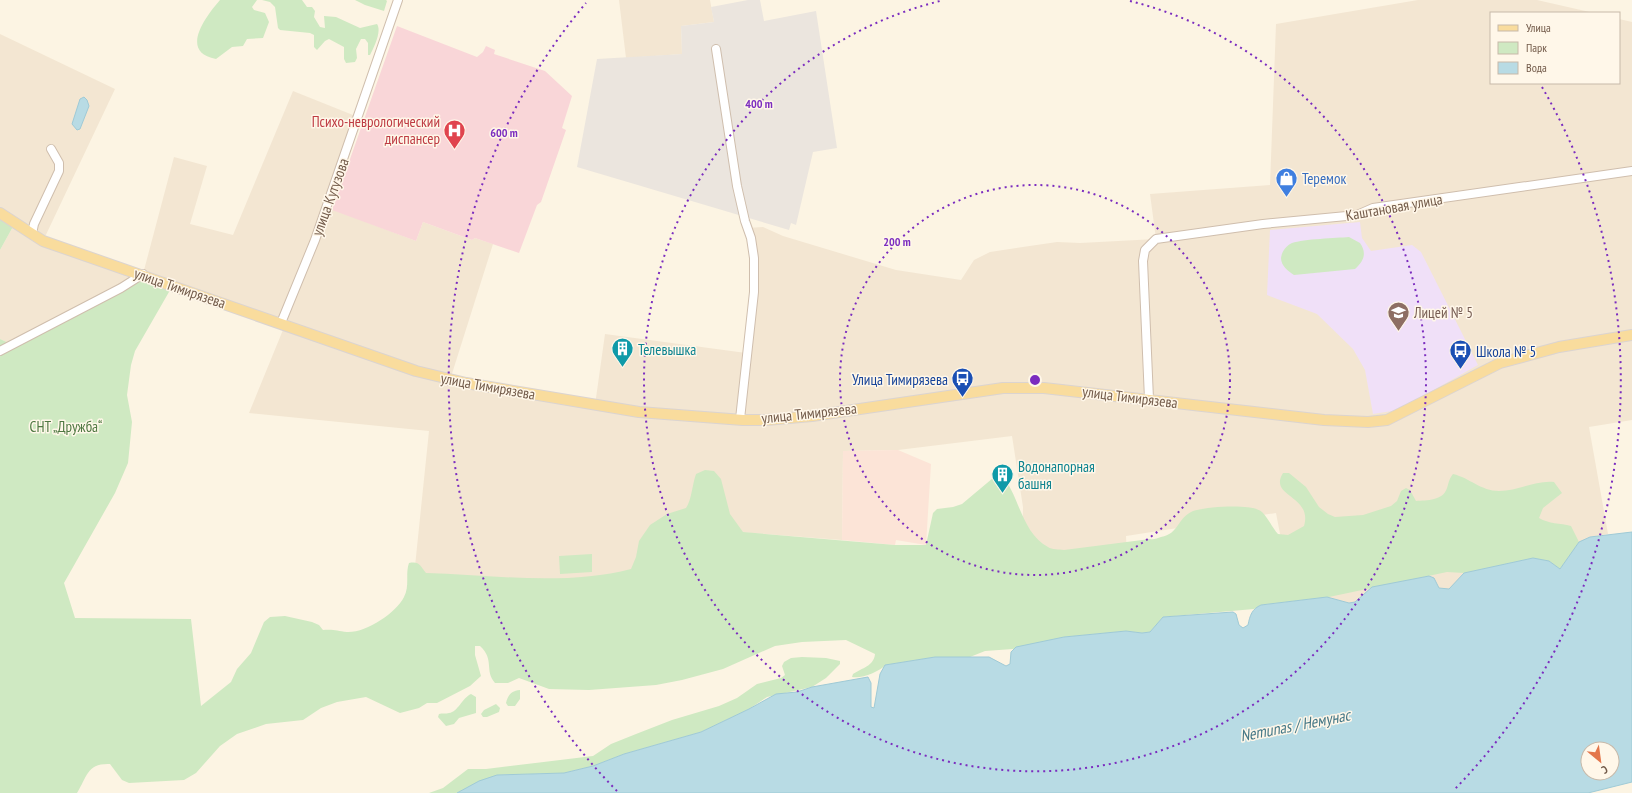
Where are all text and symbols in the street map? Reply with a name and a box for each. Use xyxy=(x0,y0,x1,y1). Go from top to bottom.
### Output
legend xyxy=(1490,12,1620,84)
text: Улица xyxy=(1526,20,1551,35)
text: Парк xyxy=(1526,40,1547,55)
text: Вода xyxy=(1526,60,1547,75)
text: 400 m xyxy=(745,96,773,111)
place label: Психо-неврологический диспансер xyxy=(312,112,440,148)
hospital icon: Психо-неврологический диспансер xyxy=(442,117,468,150)
text: 600 m xyxy=(490,125,518,140)
street label: улица Кутузова xyxy=(307,156,353,238)
shop icon: Теремок xyxy=(1273,165,1299,198)
place label: Теремок xyxy=(1302,169,1346,188)
street label: Каштановая улица xyxy=(1344,189,1444,225)
text: 200 m xyxy=(883,234,911,249)
street label: улица Тимирязева xyxy=(132,263,228,313)
school or university icon: Лицей № 5 xyxy=(1385,299,1411,332)
place label: Лицей № 5 xyxy=(1413,303,1473,322)
building icon: Телевышка xyxy=(610,336,636,369)
bus stop icon: Школа № 5 xyxy=(1447,338,1473,371)
place label: Телевышка xyxy=(638,340,696,359)
place label: Школа № 5 xyxy=(1476,342,1536,361)
bus stop icon: Улица Тимирязева xyxy=(950,366,976,399)
street label: улица Тимирязева xyxy=(439,368,537,404)
place label: Улица Тимирязева xyxy=(852,370,948,389)
centre of rings xyxy=(1028,373,1042,387)
street label: улица Тимирязева xyxy=(1081,382,1179,412)
street label: улица Тимирязева xyxy=(760,399,858,427)
park label: СНТ „Дружба“ xyxy=(30,417,102,436)
place label: Водонапорная башня xyxy=(1018,457,1095,493)
building icon: Водонапорная башня xyxy=(989,462,1015,495)
water label: Nemunas / Немунас xyxy=(1238,704,1354,745)
north arrow xyxy=(1580,741,1620,781)
text: С xyxy=(1599,762,1610,777)

